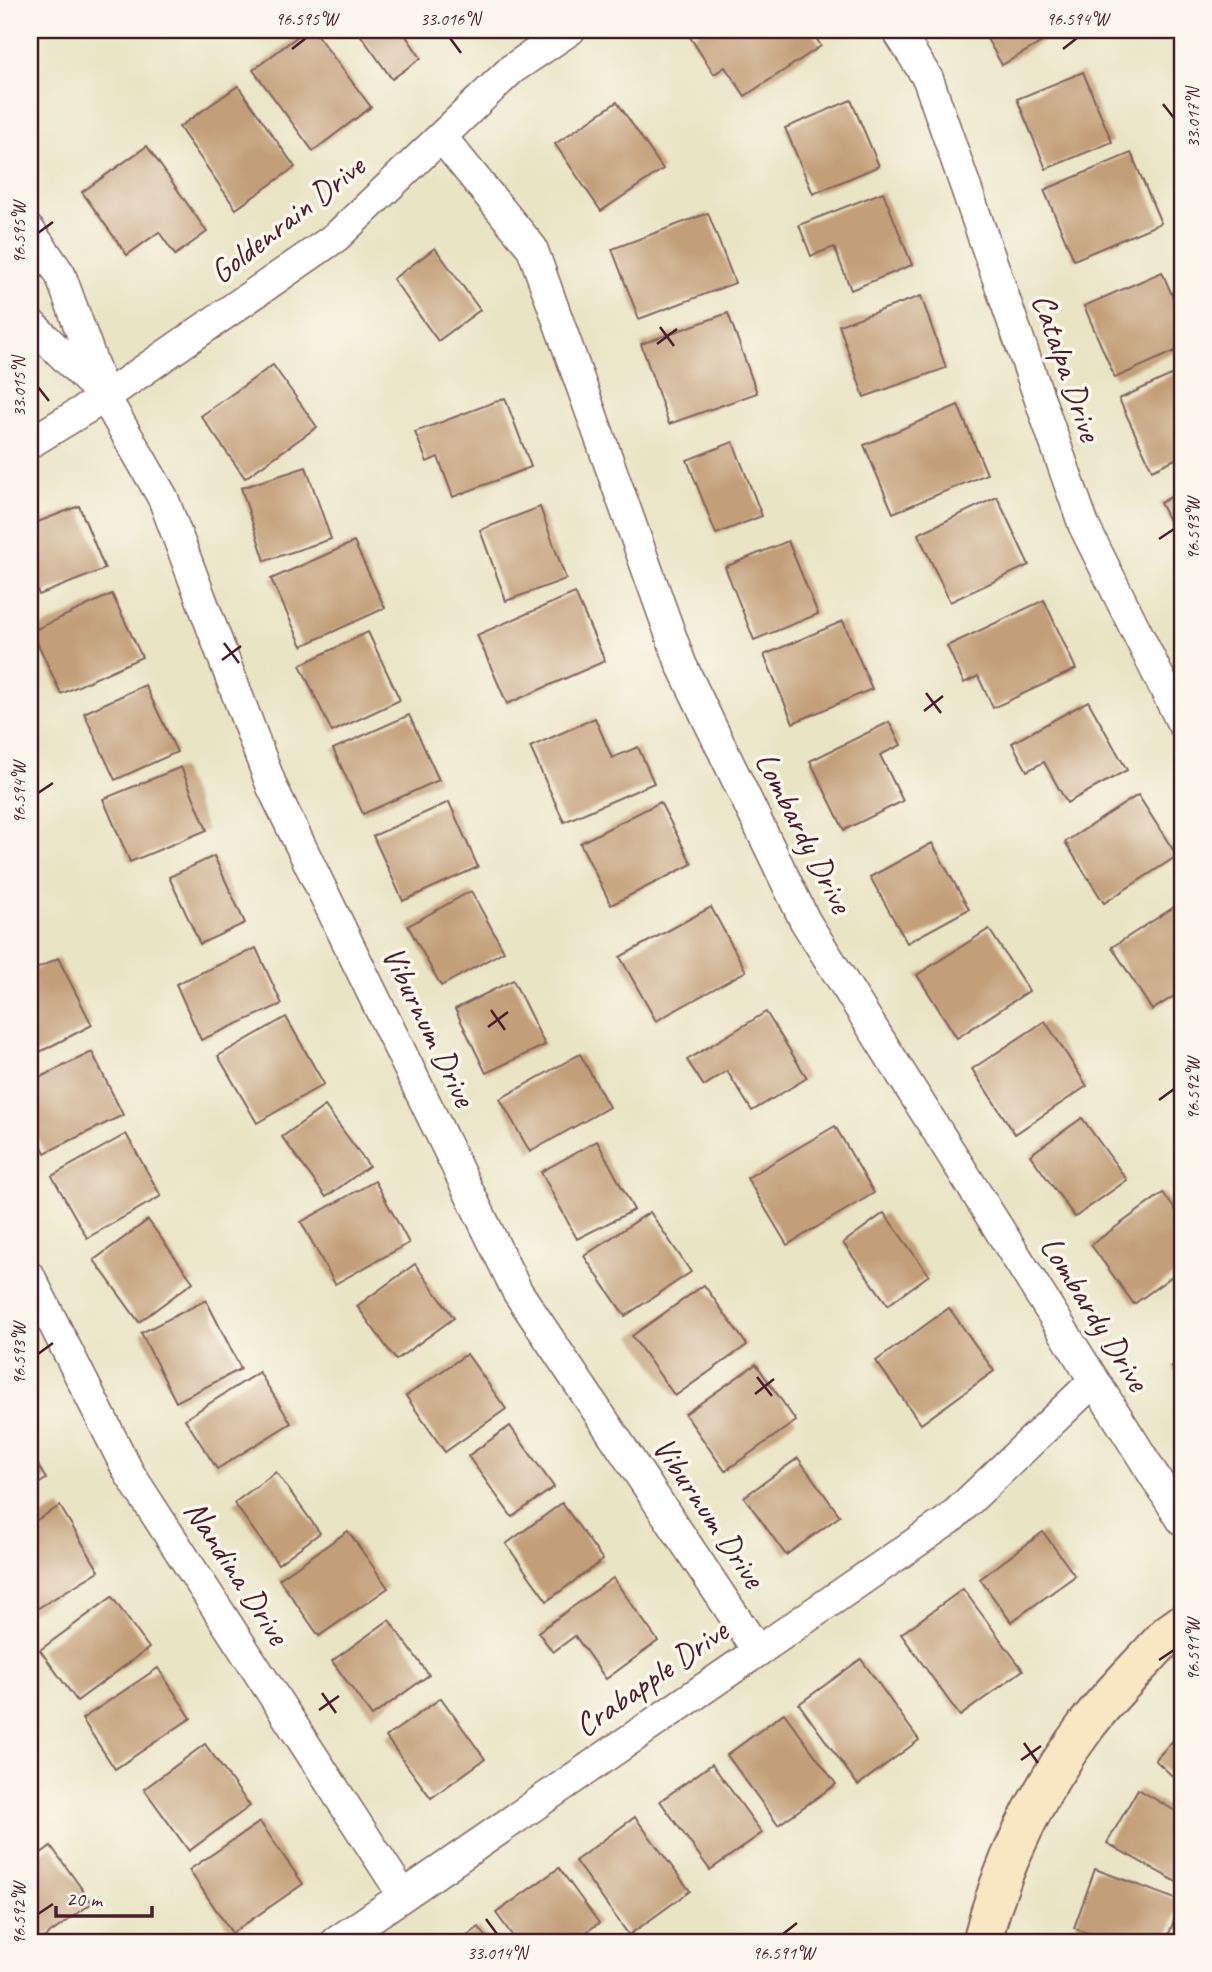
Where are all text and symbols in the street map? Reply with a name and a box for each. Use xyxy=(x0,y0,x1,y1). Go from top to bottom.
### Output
text: 96.595°W xyxy=(275,8,340,30)
text: 33.016°N xyxy=(420,8,483,30)
text: 96.594°W xyxy=(1046,8,1111,30)
text: 33.017°N xyxy=(1182,85,1204,148)
street label: Goldenrain Drive xyxy=(201,144,375,293)
text: 96.595°W xyxy=(8,199,30,264)
street label: Catalpa Drive xyxy=(1022,288,1112,448)
text: 33.015°N xyxy=(8,354,30,417)
text: 96.593°W xyxy=(1182,495,1204,560)
street label: Lombardy Drive xyxy=(746,745,863,922)
text: 96.594°W xyxy=(8,759,30,824)
street label: Viburnum Drive xyxy=(372,939,487,1115)
text: 96.592°W xyxy=(1182,1055,1204,1120)
street label: Lombardy Drive xyxy=(1031,1228,1160,1400)
text: 96.593°W xyxy=(8,1320,30,1385)
street label: Viburnum Drive xyxy=(643,1429,776,1597)
street label: Nandina Drive xyxy=(175,1492,300,1654)
street label: Crabapple Drive xyxy=(566,1609,738,1746)
text: 96.591°W xyxy=(1182,1616,1204,1681)
scale bar xyxy=(56,1874,152,1918)
text: 96.592°W xyxy=(8,1880,30,1945)
text: 20 m xyxy=(66,1886,104,1912)
text: 33.014°N xyxy=(467,1942,530,1964)
text: 96.591°W xyxy=(752,1942,817,1964)

